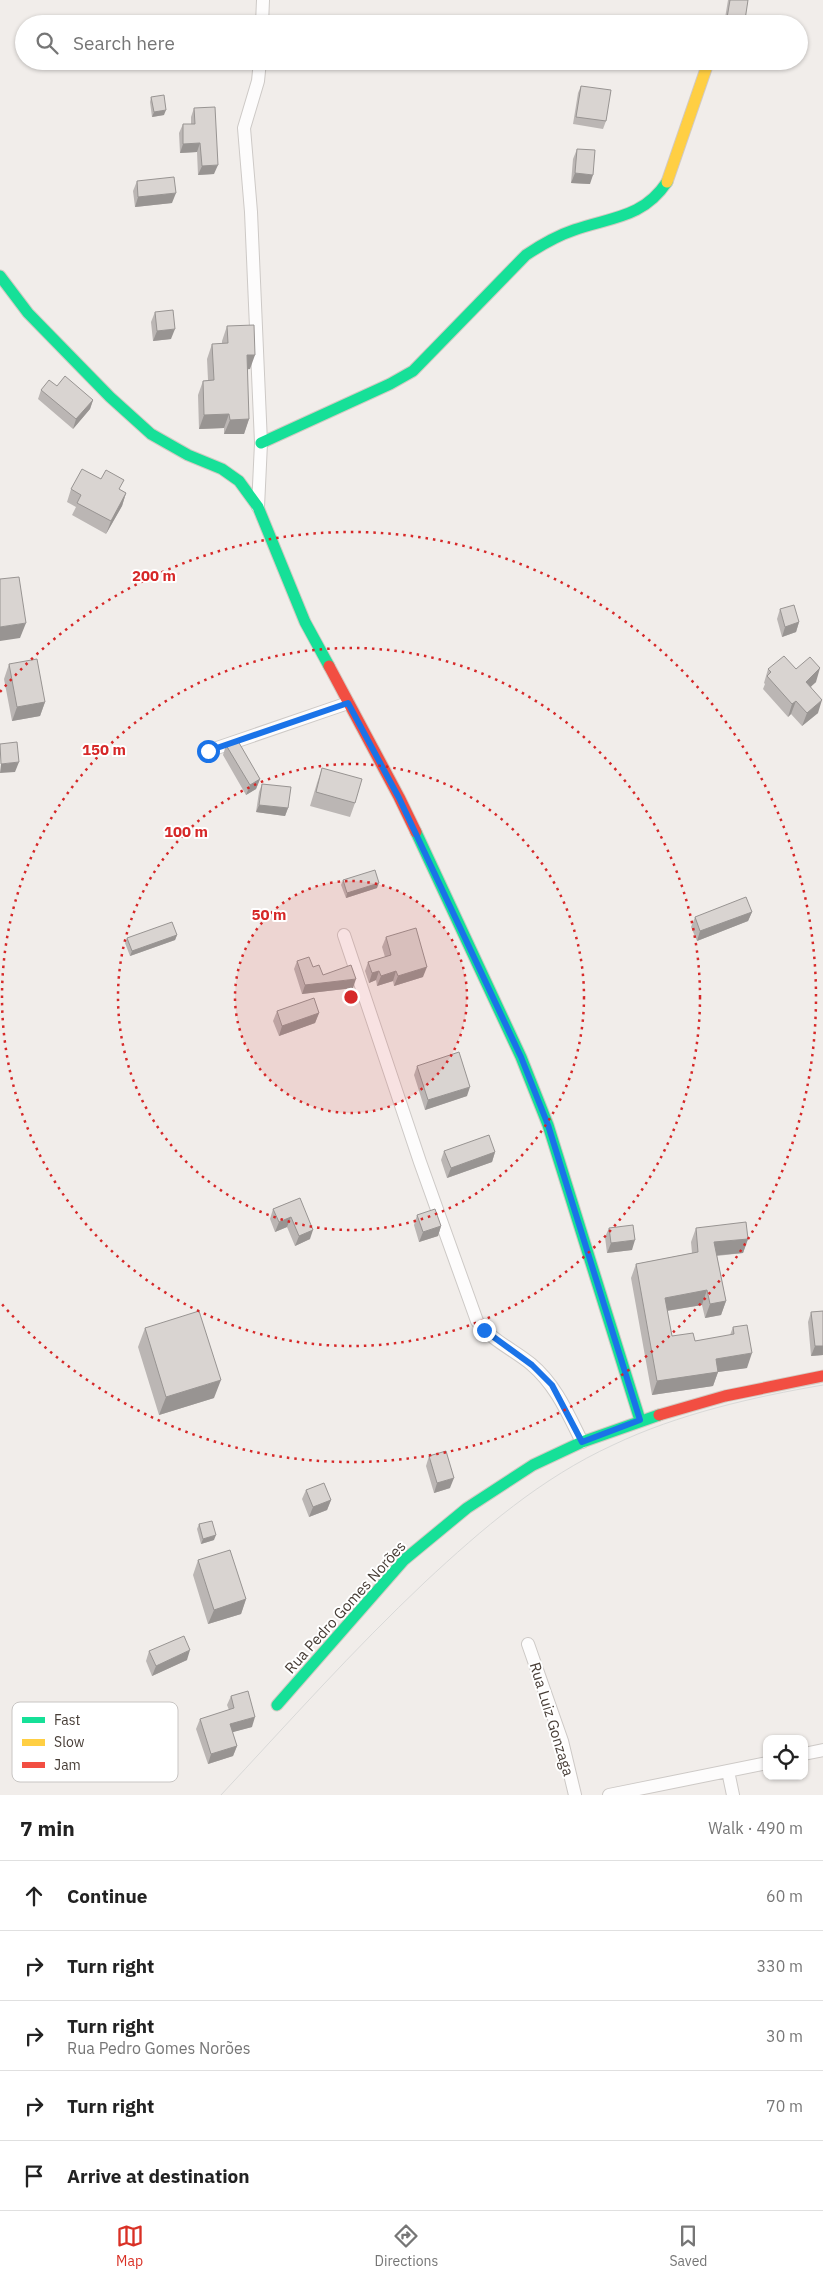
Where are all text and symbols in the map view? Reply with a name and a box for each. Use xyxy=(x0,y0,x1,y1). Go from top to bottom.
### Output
search box xyxy=(15,15,808,70)
icon: search xyxy=(33,29,61,57)
text: Search here xyxy=(73,31,175,55)
text: 200 m xyxy=(132,566,176,585)
text: 150 m xyxy=(82,740,126,759)
route start xyxy=(197,740,220,763)
text: 100 m xyxy=(164,822,208,841)
text: 50 m xyxy=(252,905,286,924)
centre of rings xyxy=(342,988,360,1006)
route end xyxy=(473,1319,496,1342)
street label: Rua Pedro Gomes Norões xyxy=(280,1537,410,1677)
street label: Rua Luiz Gonzaga xyxy=(526,1660,578,1778)
legend xyxy=(12,1702,178,1782)
text: Fast xyxy=(54,1711,80,1729)
text: Slow xyxy=(54,1733,85,1751)
map controls xyxy=(763,1735,808,1780)
button: locate xyxy=(763,1735,808,1780)
text: Jam xyxy=(54,1756,81,1774)
text: 7 min xyxy=(20,1814,75,1842)
text: Walk · 490 m xyxy=(708,1818,803,1838)
icon: ahead xyxy=(20,1882,48,1910)
text: Continue xyxy=(67,1884,147,1908)
text: 60 m xyxy=(766,1886,803,1906)
icon: right xyxy=(20,1952,48,1980)
text: Turn right xyxy=(67,1954,154,1978)
text: 330 m xyxy=(756,1956,803,1976)
text: Turn right xyxy=(67,2014,154,2038)
icon: right xyxy=(20,2022,48,2050)
text: 30 m xyxy=(766,2026,803,2046)
text: Rua Pedro Gomes Norões xyxy=(67,2038,251,2058)
icon: right xyxy=(20,2092,48,2120)
text: Turn right xyxy=(67,2094,154,2118)
text: 70 m xyxy=(766,2096,803,2116)
icon: arrive xyxy=(20,2162,48,2190)
text: Arrive at destination xyxy=(67,2164,250,2188)
tab: Map xyxy=(116,2222,144,2270)
tab: Directions xyxy=(375,2222,438,2270)
tab: Saved xyxy=(669,2222,707,2270)

